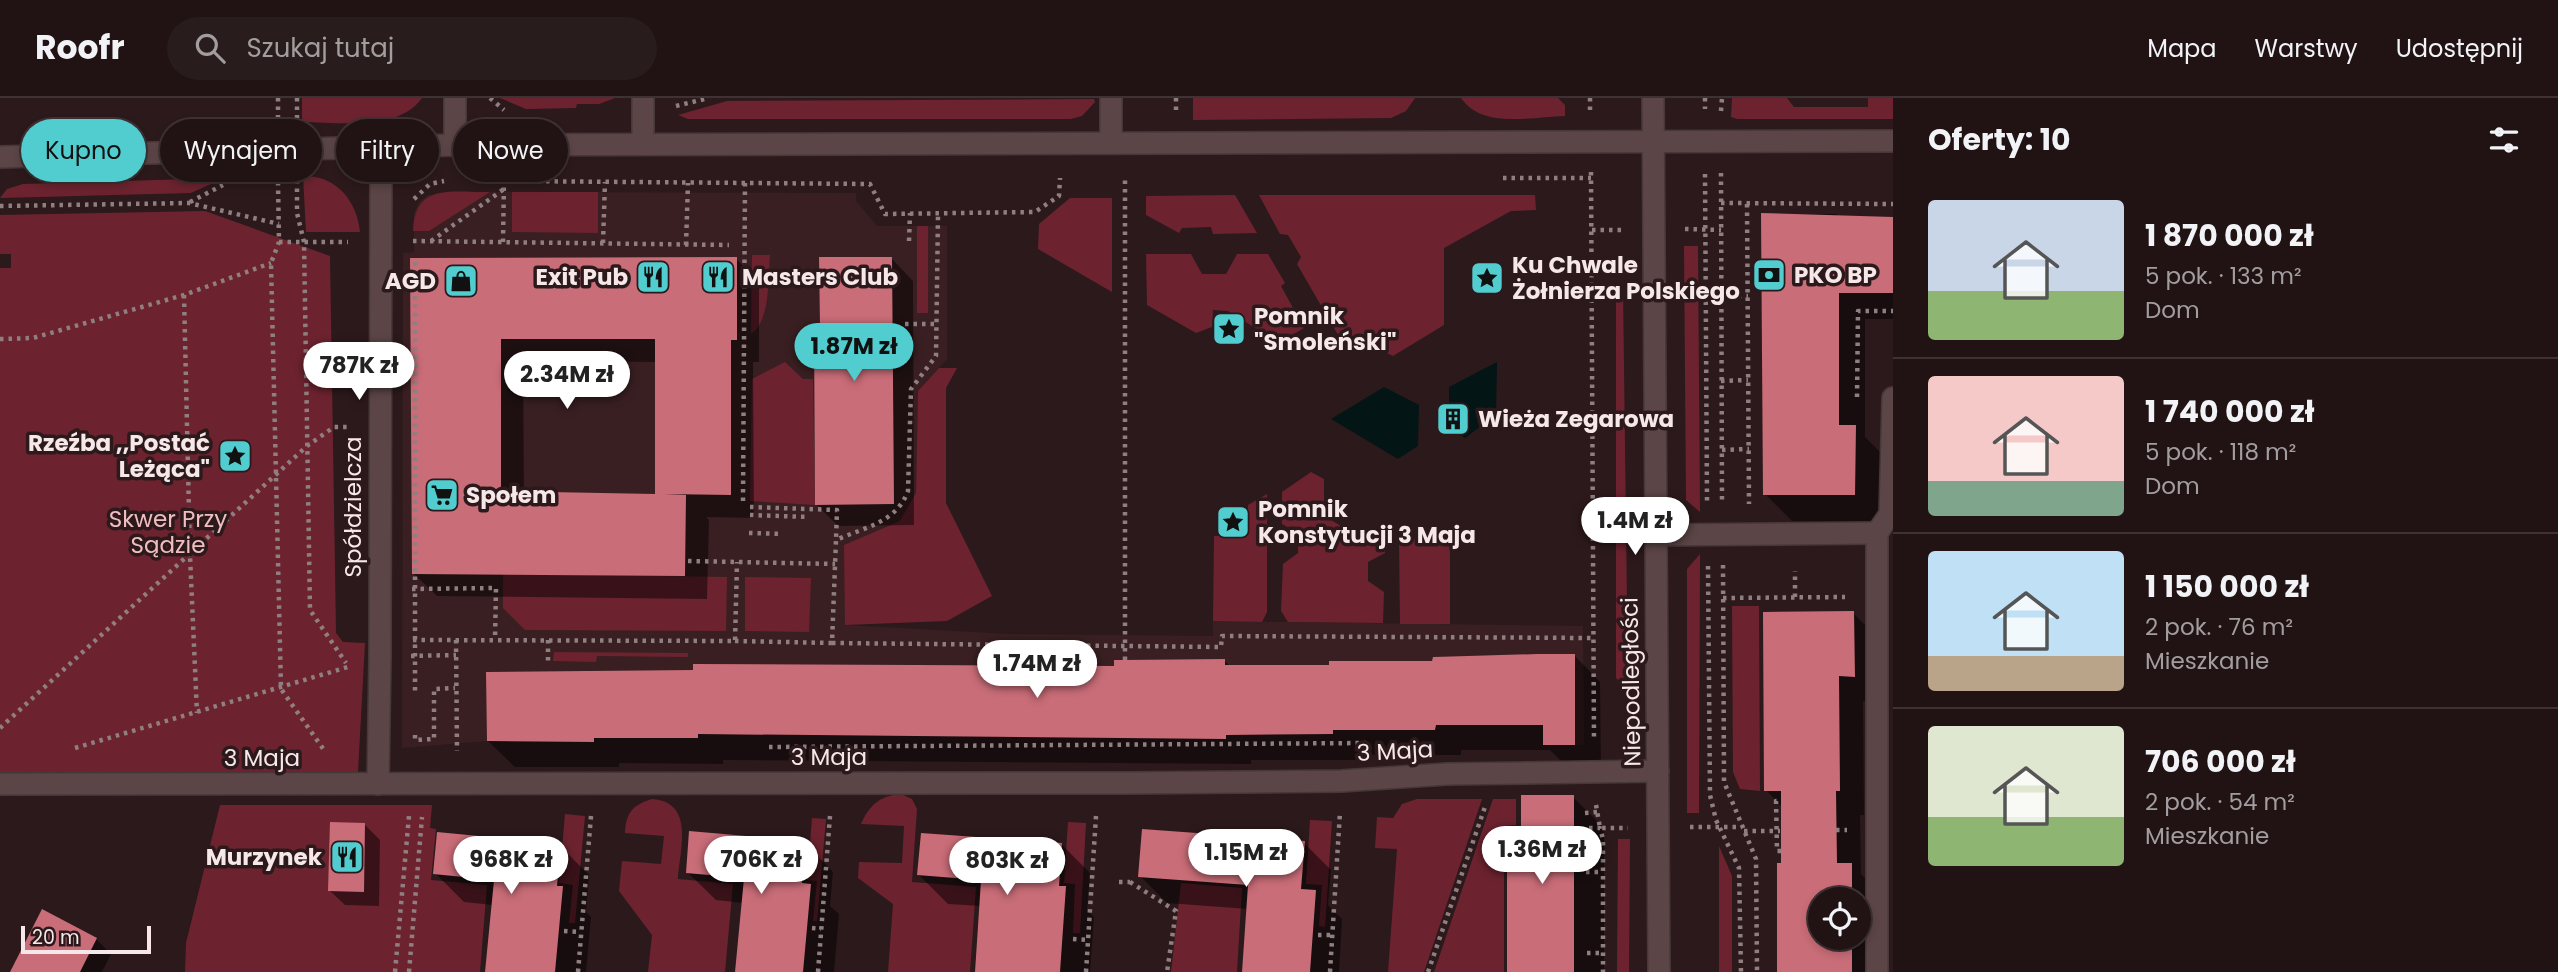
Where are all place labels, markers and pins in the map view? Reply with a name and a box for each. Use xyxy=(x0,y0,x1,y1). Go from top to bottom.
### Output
place label: Ku Chwale Żołnierza Polskiego xyxy=(1512,249,1740,307)
bank icon: PKO BP xyxy=(1750,256,1788,294)
restaurant icon: Exit Pub xyxy=(634,258,672,296)
restaurant icon: Masters Club xyxy=(699,258,737,296)
place icon: Ku Chwale Żołnierza Polskiego xyxy=(1468,259,1506,297)
place label: PKO BP xyxy=(1794,259,1877,291)
place label: Exit Pub xyxy=(536,261,628,293)
place label: Masters Club xyxy=(742,261,898,293)
shop icon: AGD xyxy=(442,262,480,300)
place label: AGD xyxy=(385,265,436,297)
place label: Pomnik "Smoleński" xyxy=(1254,300,1396,358)
place icon: Pomnik "Smoleński" xyxy=(1210,310,1248,348)
pin: 1.87M zł xyxy=(782,324,926,383)
pin: 787K zł xyxy=(294,342,424,402)
pin: 2.34M zł xyxy=(495,352,639,411)
building icon: Wieża Zegarowa xyxy=(1434,400,1472,438)
place label: Wieża Zegarowa xyxy=(1478,403,1674,435)
place label: Rzeźba ,,Postać Leżąca" xyxy=(28,427,210,485)
place icon: Rzeźba ,,Postać Leżąca" xyxy=(216,437,254,475)
supermarket icon: Społem xyxy=(423,476,461,514)
place label: Społem xyxy=(466,479,556,511)
place label: Pomnik Konstytucji 3 Maja xyxy=(1258,493,1476,551)
pin: 1.4M zł xyxy=(1570,498,1700,557)
place icon: Pomnik Konstytucji 3 Maja xyxy=(1214,503,1252,541)
pin: 1.74M zł xyxy=(965,640,1109,700)
pin: 1.36M zł xyxy=(1470,826,1614,886)
pin: 1.15M zł xyxy=(1174,830,1318,889)
pin: 968K zł xyxy=(446,836,576,896)
pin: 706K zł xyxy=(696,836,826,896)
restaurant icon: Murzynek xyxy=(328,838,366,876)
pin: 803K zł xyxy=(942,838,1072,897)
place label: Murzynek xyxy=(206,841,323,873)

